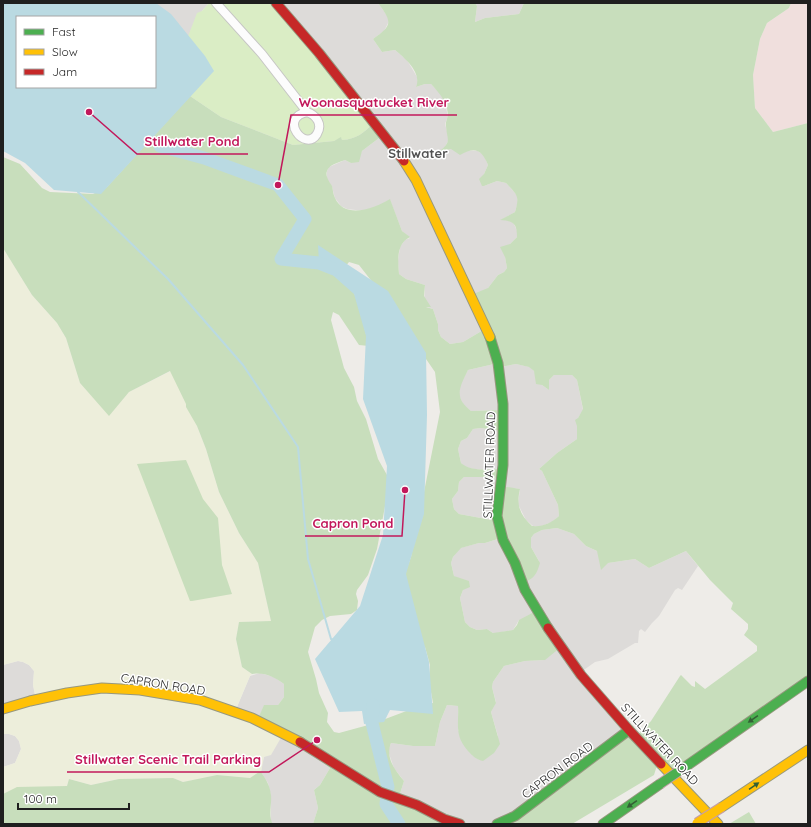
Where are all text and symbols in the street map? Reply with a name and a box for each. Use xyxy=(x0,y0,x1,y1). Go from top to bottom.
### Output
legend xyxy=(16,16,156,88)
text: Fast xyxy=(52,24,76,39)
text: Slow xyxy=(52,44,78,59)
text: Jam xyxy=(52,64,77,79)
callout: Woonasquatucket River xyxy=(291,90,457,115)
text: Woonasquatucket River xyxy=(299,94,450,110)
callout: Stillwater Pond xyxy=(137,129,248,154)
text: Stillwater Pond xyxy=(144,133,240,149)
district label: Stillwater xyxy=(388,145,448,161)
street label: STILLWATER ROAD xyxy=(480,411,498,519)
callout: Capron Pond xyxy=(305,511,402,536)
text: Capron Pond xyxy=(312,515,394,531)
street label: CAPRON ROAD xyxy=(120,670,207,698)
street label: STILLWATER ROAD xyxy=(618,700,702,788)
one-way arrow xyxy=(748,715,758,723)
street label: CAPRON ROAD xyxy=(518,738,596,802)
callout: Stillwater Scenic Trail Parking xyxy=(67,747,269,772)
text: Stillwater Scenic Trail Parking xyxy=(75,751,261,767)
one-way arrow xyxy=(749,782,760,789)
scale bar xyxy=(18,785,129,811)
text: 100 m xyxy=(24,791,57,806)
one-way arrow xyxy=(627,800,637,808)

